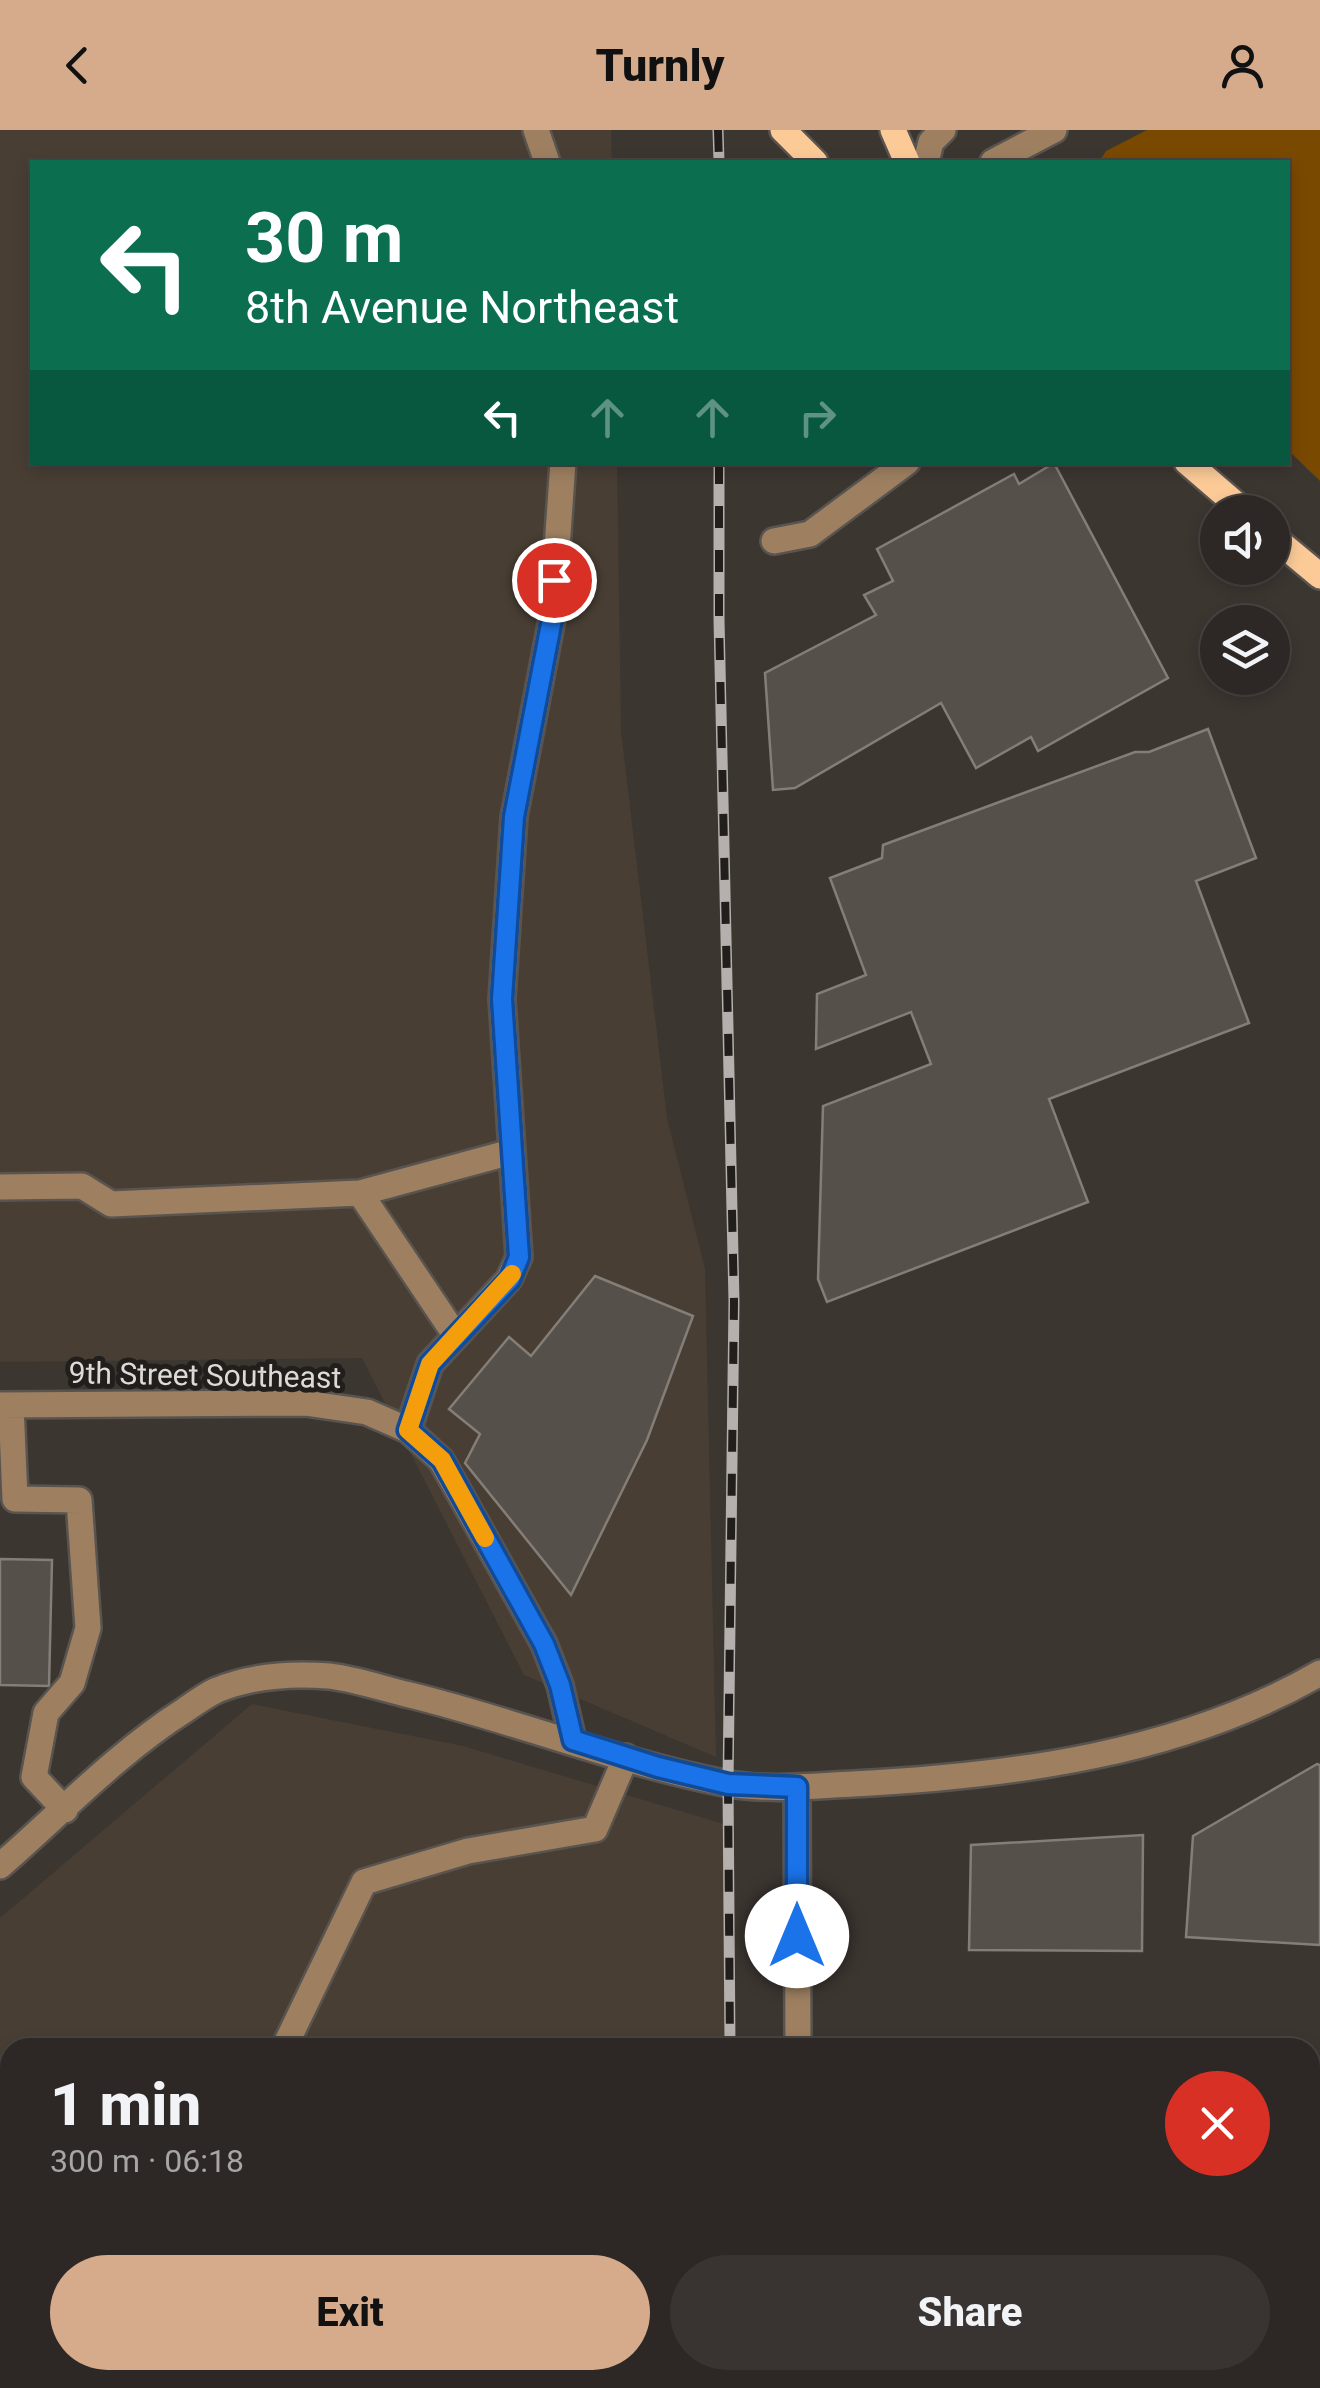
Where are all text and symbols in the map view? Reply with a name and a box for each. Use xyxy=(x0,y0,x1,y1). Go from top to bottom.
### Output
icon: back xyxy=(50,38,105,93)
icon: person xyxy=(1215,38,1270,93)
text: Turnly xyxy=(595,39,725,92)
text: 30 m xyxy=(245,197,403,279)
icon: left xyxy=(80,200,210,330)
text: 8th Avenue Northeast xyxy=(245,281,679,334)
icon: left xyxy=(475,390,530,445)
icon: ahead xyxy=(580,390,635,445)
icon: ahead xyxy=(685,390,740,445)
icon: right xyxy=(790,390,845,445)
map controls xyxy=(1200,495,1290,695)
button: sound xyxy=(1200,495,1290,585)
pin xyxy=(512,538,597,623)
icon: arrive xyxy=(527,553,582,608)
button: layers xyxy=(1200,605,1290,695)
street label: 9th Street Southeast xyxy=(68,1355,342,1395)
position arrow xyxy=(745,1884,849,1988)
text: 1 min xyxy=(50,2069,201,2140)
button: close xyxy=(1165,2071,1270,2176)
text: 300 m · 06:18 xyxy=(50,2142,244,2180)
button: Exit xyxy=(50,2255,650,2370)
button: Share xyxy=(670,2255,1270,2370)

